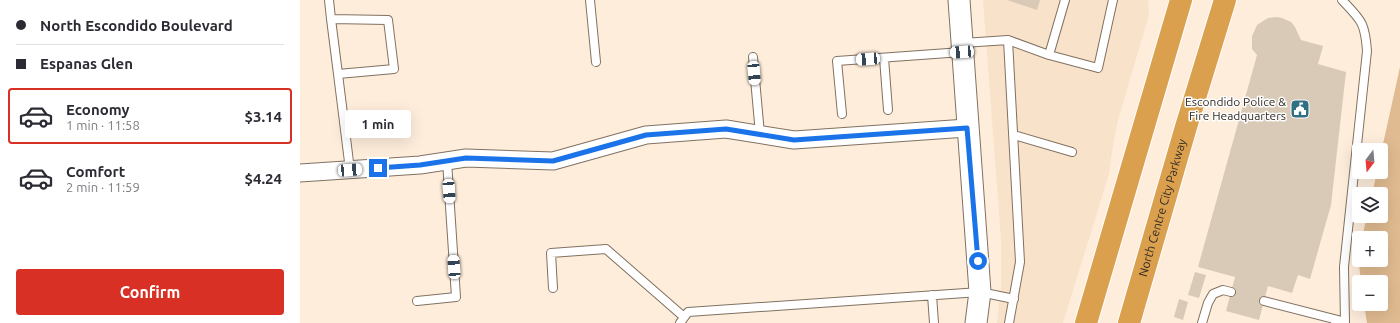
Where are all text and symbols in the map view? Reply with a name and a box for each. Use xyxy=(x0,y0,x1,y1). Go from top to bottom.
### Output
text: North Escondido Boulevard xyxy=(40,17,233,34)
car xyxy=(950,45,974,59)
car xyxy=(856,52,880,66)
text: Espanas Glen xyxy=(40,55,133,72)
car xyxy=(747,61,761,85)
place label: Escondido Police & Fire Headquarters xyxy=(1185,95,1286,122)
icon: car xyxy=(18,98,54,134)
public building icon: Escondido Police & Fire Headquarters xyxy=(1289,98,1311,120)
text: Economy xyxy=(66,101,130,118)
text: $3.14 xyxy=(244,108,282,125)
callout: 1 min xyxy=(345,110,411,138)
text: 1 min xyxy=(362,117,394,131)
text: 1 min · 11:58 xyxy=(66,118,140,132)
street label: North Centre City Parkway xyxy=(1136,137,1188,278)
north arrow xyxy=(1352,143,1388,179)
map controls xyxy=(1352,143,1388,311)
route end xyxy=(369,159,387,177)
icon: car xyxy=(18,160,54,196)
text: Comfort xyxy=(66,163,125,180)
car xyxy=(338,163,362,177)
text: $4.24 xyxy=(244,170,282,187)
car xyxy=(442,179,456,203)
text: 2 min · 11:59 xyxy=(66,180,140,194)
button: layers xyxy=(1352,187,1388,223)
button: + xyxy=(1352,231,1388,267)
route start xyxy=(969,252,987,270)
car xyxy=(447,255,461,279)
button: Confirm xyxy=(16,269,284,315)
button: − xyxy=(1352,275,1388,311)

